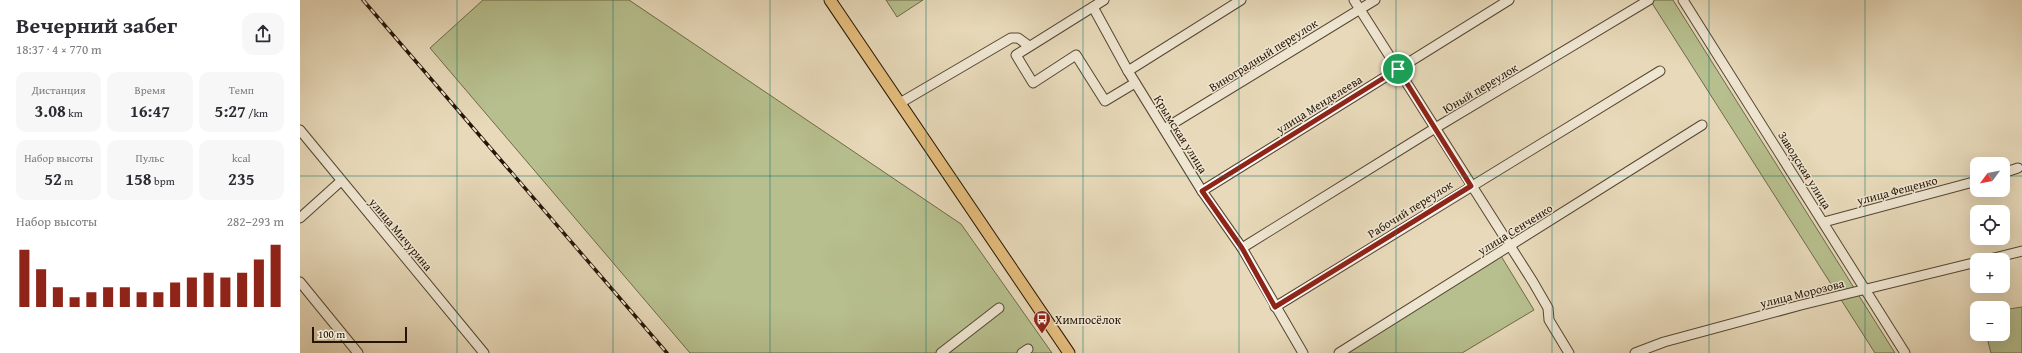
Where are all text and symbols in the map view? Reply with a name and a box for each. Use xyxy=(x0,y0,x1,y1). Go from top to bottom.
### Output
text: Вечерний забег xyxy=(16,9,177,41)
button: share xyxy=(242,13,284,55)
street label: Виноградный переулок xyxy=(1205,14,1321,95)
text: 18:37 · 4 × 770 m xyxy=(16,40,102,59)
pin xyxy=(1381,52,1415,86)
icon: arrive xyxy=(1387,58,1409,80)
street label: Юный переулок xyxy=(1439,58,1521,117)
street label: улица Менделеева xyxy=(1272,71,1366,138)
text: Дистанция xyxy=(32,82,86,98)
text: Время xyxy=(135,82,165,98)
text: Темп xyxy=(229,82,254,98)
street label: Крымская улица xyxy=(1150,92,1212,177)
text: 3.08 xyxy=(35,98,66,123)
text: 16:47 xyxy=(130,98,170,123)
text: 5:27 xyxy=(215,98,246,123)
text: km xyxy=(66,105,83,121)
text: /km xyxy=(246,105,268,121)
street label: Заводская улица xyxy=(1774,128,1836,212)
text: Набор высоты xyxy=(24,150,93,166)
text: Пульс xyxy=(136,150,164,166)
text: kcal xyxy=(232,150,251,166)
north arrow xyxy=(1970,157,2010,197)
map controls xyxy=(1970,157,2010,341)
text: 52 xyxy=(44,166,62,191)
text: 158 xyxy=(125,166,152,191)
text: 235 xyxy=(228,166,255,191)
street label: улица Фещенко xyxy=(1854,171,1939,209)
text: m xyxy=(62,173,73,189)
text: bpm xyxy=(152,173,175,189)
street label: Рабочий переулок xyxy=(1364,176,1456,242)
street label: улица Мичурина xyxy=(365,193,437,274)
street label: улица Сенченко xyxy=(1473,199,1556,259)
button: locate xyxy=(1970,205,2010,245)
text: Набор высоты xyxy=(16,212,97,231)
text: 282–293 m xyxy=(227,212,284,231)
button: + xyxy=(1970,253,2010,293)
street label: улица Морозова xyxy=(1757,274,1846,312)
button: − xyxy=(1970,301,2010,341)
bus stop icon: Химпосёлок xyxy=(1032,309,1052,334)
place label: Химпосёлок xyxy=(1055,311,1122,328)
scale bar xyxy=(312,325,407,344)
text: 100 m xyxy=(318,326,345,342)

